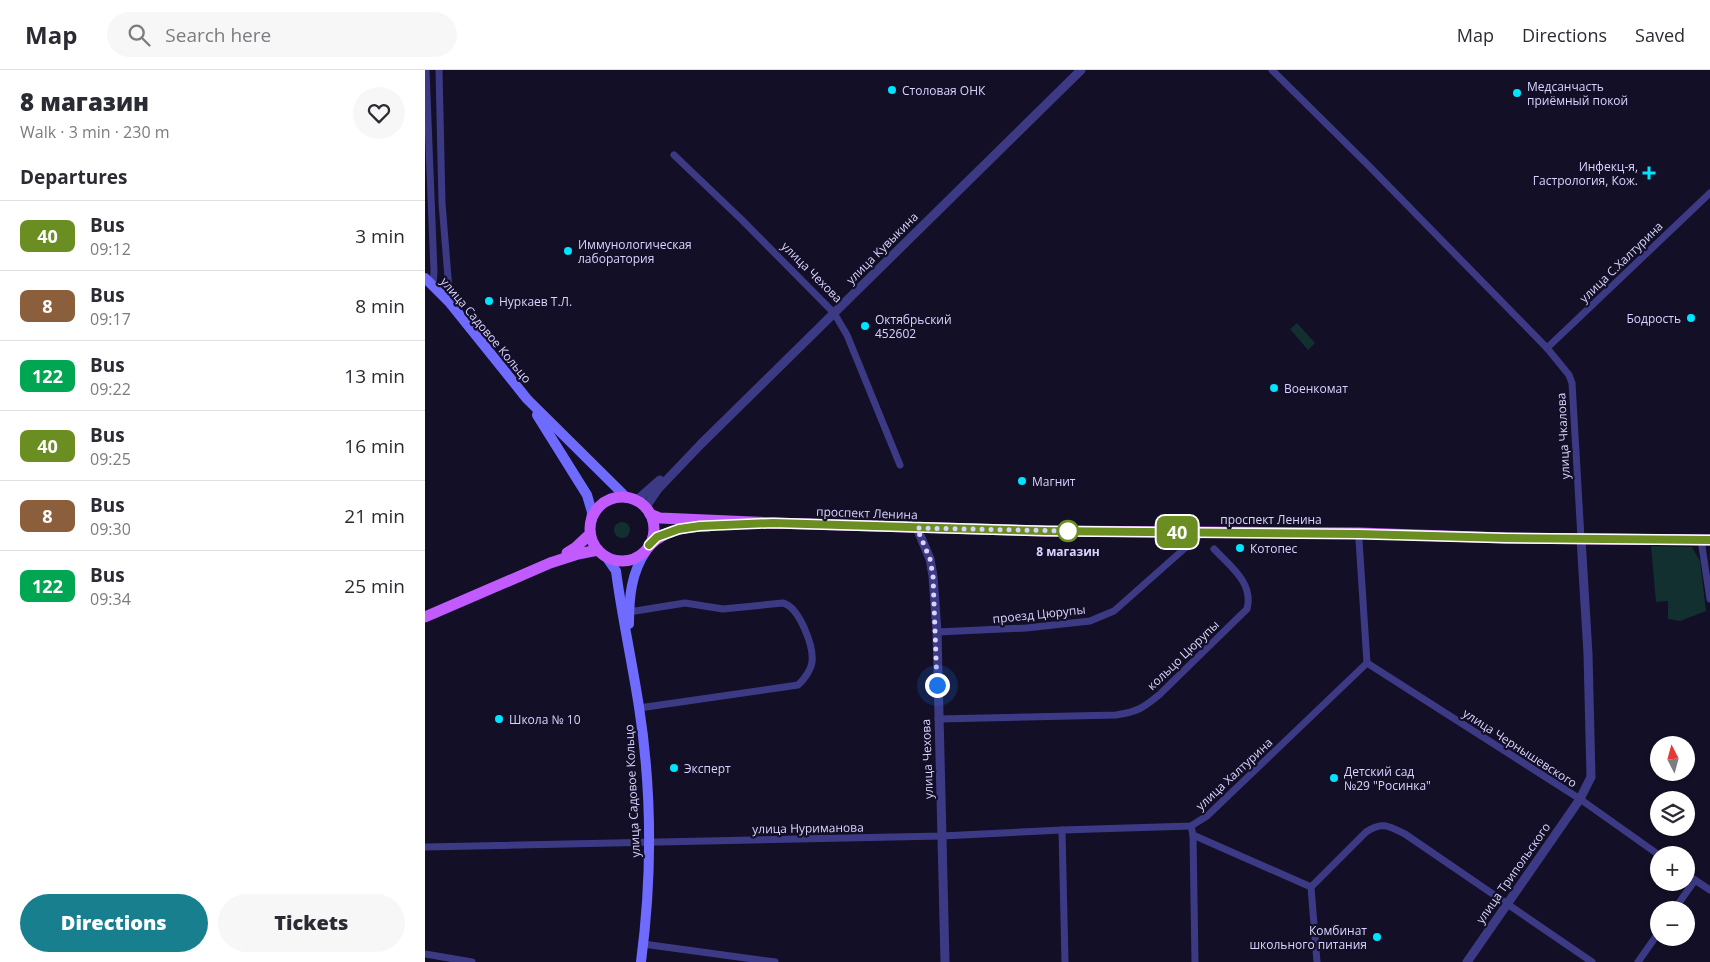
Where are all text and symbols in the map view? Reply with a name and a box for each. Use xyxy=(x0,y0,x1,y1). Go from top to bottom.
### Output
search box xyxy=(107,12,457,57)
text: Map xyxy=(25,18,77,51)
icon: search xyxy=(125,21,153,49)
text: Search here xyxy=(165,22,271,48)
text: Map xyxy=(1457,23,1494,47)
text: Directions xyxy=(1522,23,1607,47)
text: Saved xyxy=(1635,23,1685,47)
place label: Медсанчасть приёмный покой xyxy=(1527,78,1628,109)
place label: Столовая ОНК xyxy=(902,82,986,99)
marker: Столовая ОНК xyxy=(886,84,898,96)
text: 8 магазин xyxy=(20,85,149,118)
button: heart xyxy=(353,87,405,139)
marker: Медсанчасть приёмный покой xyxy=(1511,87,1523,99)
text: Walk · 3 min · 230 m xyxy=(20,121,170,143)
place label: Инфекц-я, Гастрология, Кож. xyxy=(1533,158,1638,189)
text: Departures xyxy=(20,164,127,190)
marker: Инфекц-я, Гастрология, Кож. xyxy=(1642,166,1656,180)
street label: улица Кувыкина xyxy=(842,208,922,288)
text: Bus xyxy=(90,212,125,238)
street label: улица С.Халтурина xyxy=(1576,218,1666,306)
text: 3 min xyxy=(355,223,405,249)
text: 40 xyxy=(37,224,58,248)
place label: Иммунологическая лаборатория xyxy=(578,236,692,267)
text: 09:12 xyxy=(90,238,131,260)
street label: улица Чехова xyxy=(778,238,846,306)
marker: Иммунологическая лаборатория xyxy=(562,245,574,257)
street label: улица Садовое Кольцо xyxy=(437,273,535,387)
text: Bus xyxy=(90,282,125,308)
text: 8 min xyxy=(355,293,405,319)
place label: Нуркаев Т.Л. xyxy=(499,293,572,310)
text: 8 xyxy=(42,294,53,318)
marker: Нуркаев Т.Л. xyxy=(483,295,495,307)
text: 09:17 xyxy=(90,308,131,330)
place label: Бодрость xyxy=(1627,310,1681,327)
place label: Октябрьский 452602 xyxy=(875,311,952,342)
marker: Бодрость xyxy=(1685,312,1697,324)
marker: Октябрьский 452602 xyxy=(859,320,871,332)
text: Bus xyxy=(90,352,125,378)
text: 13 min xyxy=(344,363,405,389)
text: 122 xyxy=(32,364,63,388)
text: 09:22 xyxy=(90,378,131,400)
place label: Военкомат xyxy=(1284,380,1348,397)
marker: Военкомат xyxy=(1268,382,1280,394)
street label: улица Чкалова xyxy=(1552,392,1574,480)
text: Bus xyxy=(90,422,125,448)
text: 16 min xyxy=(344,433,405,459)
text: 40 xyxy=(37,434,58,458)
text: 09:25 xyxy=(90,448,131,470)
place label: Магнит xyxy=(1032,473,1076,490)
marker: Магнит xyxy=(1016,475,1028,487)
text: Bus xyxy=(90,492,125,518)
text: 21 min xyxy=(344,503,405,529)
street label: проспект Ленина xyxy=(816,503,918,523)
text: 8 xyxy=(42,504,53,528)
street label: проспект Ленина xyxy=(1220,511,1322,528)
line badge: 40 xyxy=(1155,516,1199,548)
text: 09:30 xyxy=(90,518,131,540)
marker: 8 магазин xyxy=(1057,520,1079,542)
text: 40 xyxy=(1167,520,1187,544)
place label: Котопес xyxy=(1250,540,1298,557)
marker: Котопес xyxy=(1234,542,1246,554)
place label: 8 магазин xyxy=(1036,543,1100,560)
text: Bus xyxy=(90,562,125,588)
text: 25 min xyxy=(344,573,405,599)
text: 122 xyxy=(32,574,63,598)
text: 09:34 xyxy=(90,588,131,610)
street label: проезд Цюрупы xyxy=(992,601,1086,627)
street label: кольцо Цюрупы xyxy=(1143,616,1223,694)
your location xyxy=(925,673,950,698)
street label: улица Чернышевского xyxy=(1460,705,1580,791)
place label: Школа № 10 xyxy=(509,711,581,728)
marker: Школа № 10 xyxy=(493,713,505,725)
street label: улица Чехова xyxy=(917,719,937,799)
street label: улица Садовое Кольцо xyxy=(620,724,644,858)
street label: улица Халтурина xyxy=(1192,734,1276,814)
north arrow xyxy=(1650,736,1695,781)
map controls xyxy=(1650,736,1695,946)
place label: Эксперт xyxy=(684,760,731,777)
marker: Эксперт xyxy=(668,762,680,774)
place label: Детский сад №29 "Росинка" xyxy=(1344,763,1431,794)
marker: Детский сад №29 "Росинка" xyxy=(1328,772,1340,784)
button: layers xyxy=(1650,791,1695,836)
street label: улица Нуриманова xyxy=(752,819,864,837)
street label: улица Трипольского xyxy=(1472,819,1554,927)
button: + xyxy=(1650,846,1695,891)
button: Directions xyxy=(20,894,208,952)
button: Tickets xyxy=(218,894,405,952)
button: − xyxy=(1650,901,1695,946)
place label: Комбинат школьного питания xyxy=(1249,922,1367,953)
marker: Комбинат школьного питания xyxy=(1371,931,1383,943)

